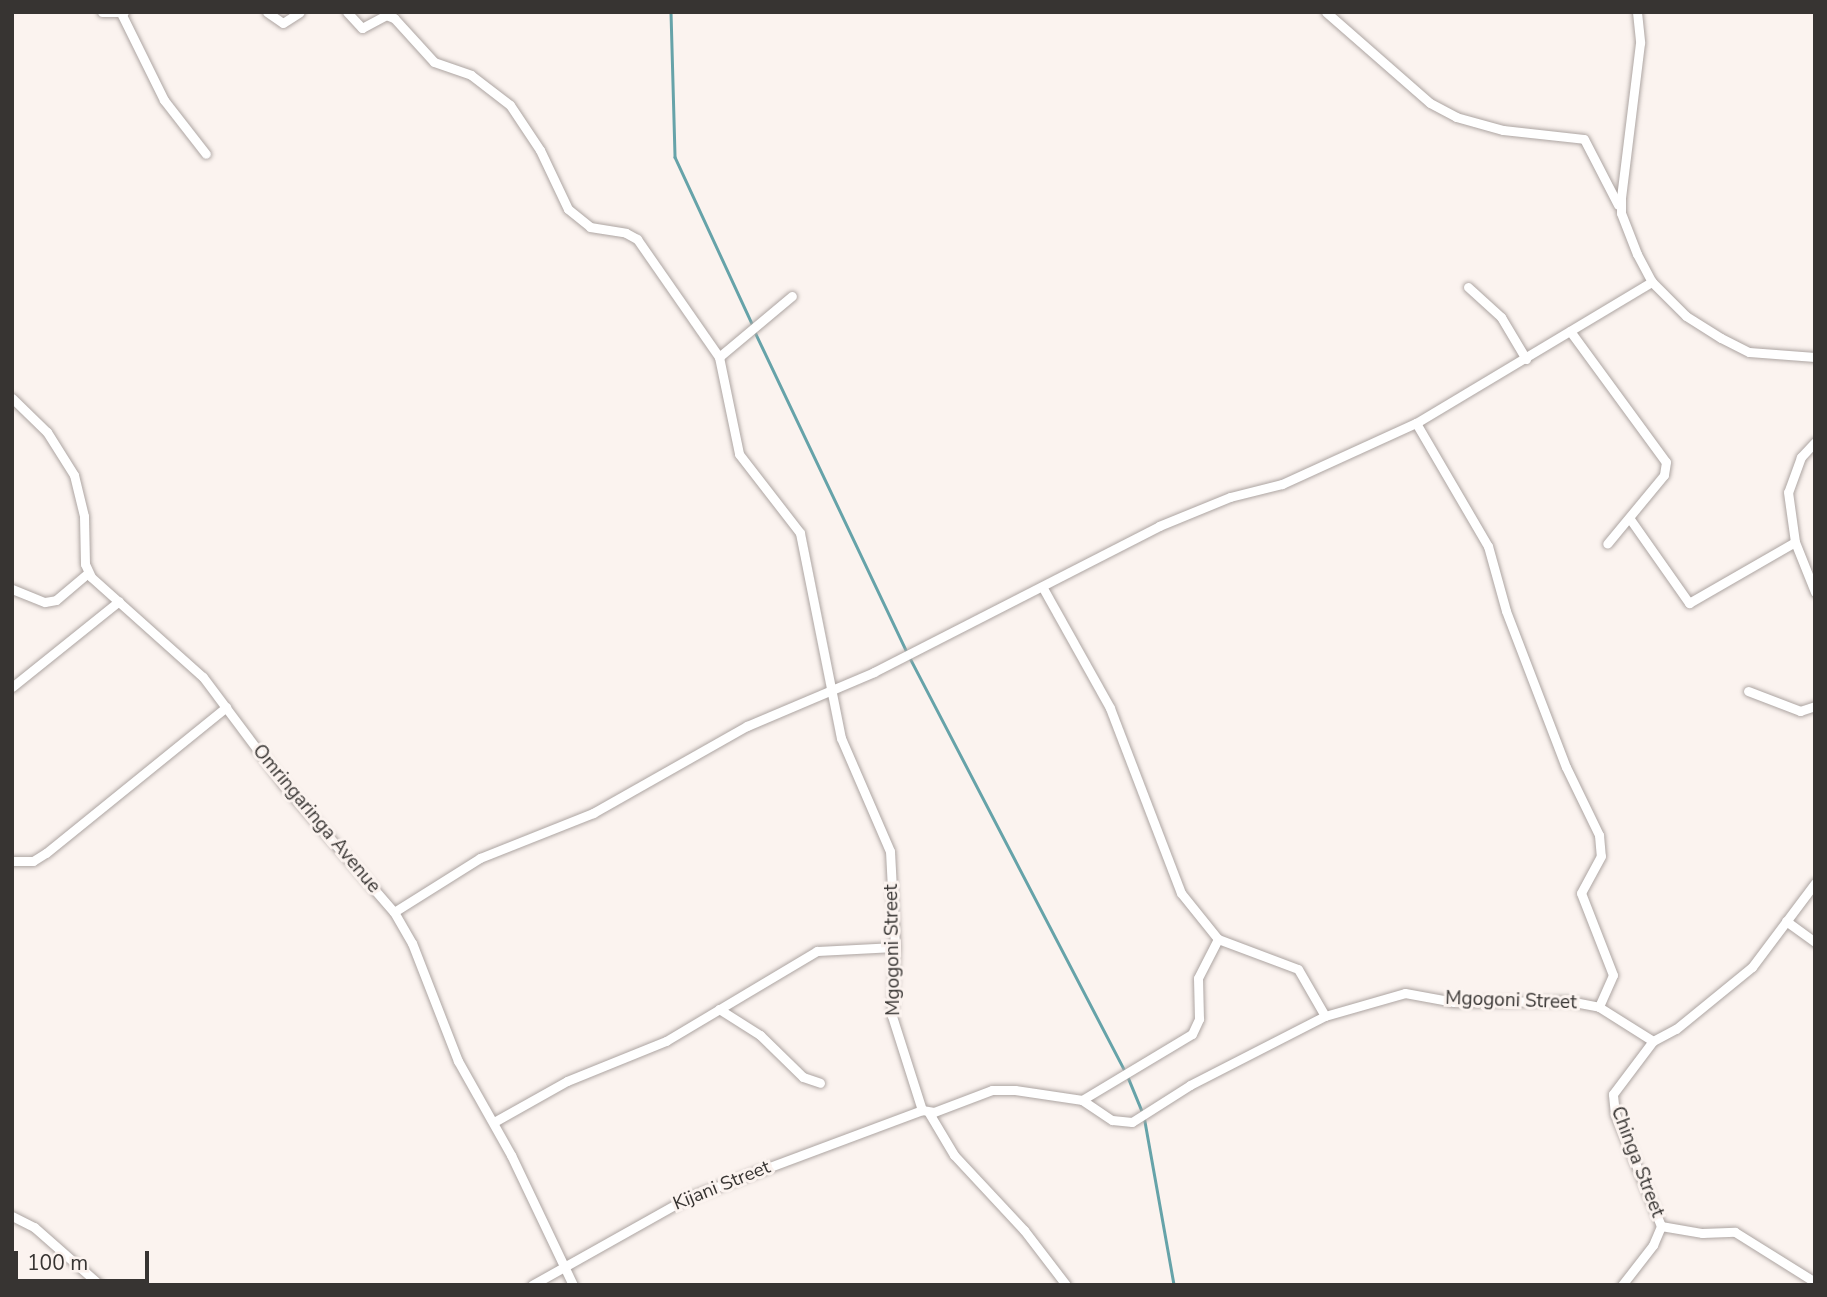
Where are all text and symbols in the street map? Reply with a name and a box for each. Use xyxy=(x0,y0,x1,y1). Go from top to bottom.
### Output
street label: Omringaringa Avenue xyxy=(247,740,385,898)
street label: Mgogoni Street xyxy=(880,884,906,1016)
street label: Mgogoni Street xyxy=(1445,987,1577,1015)
street label: Chinga Street xyxy=(1605,1103,1669,1221)
street label: Kijani Street xyxy=(670,1156,774,1216)
scale bar xyxy=(18,1238,152,1282)
text: 100 m xyxy=(27,1249,88,1277)

